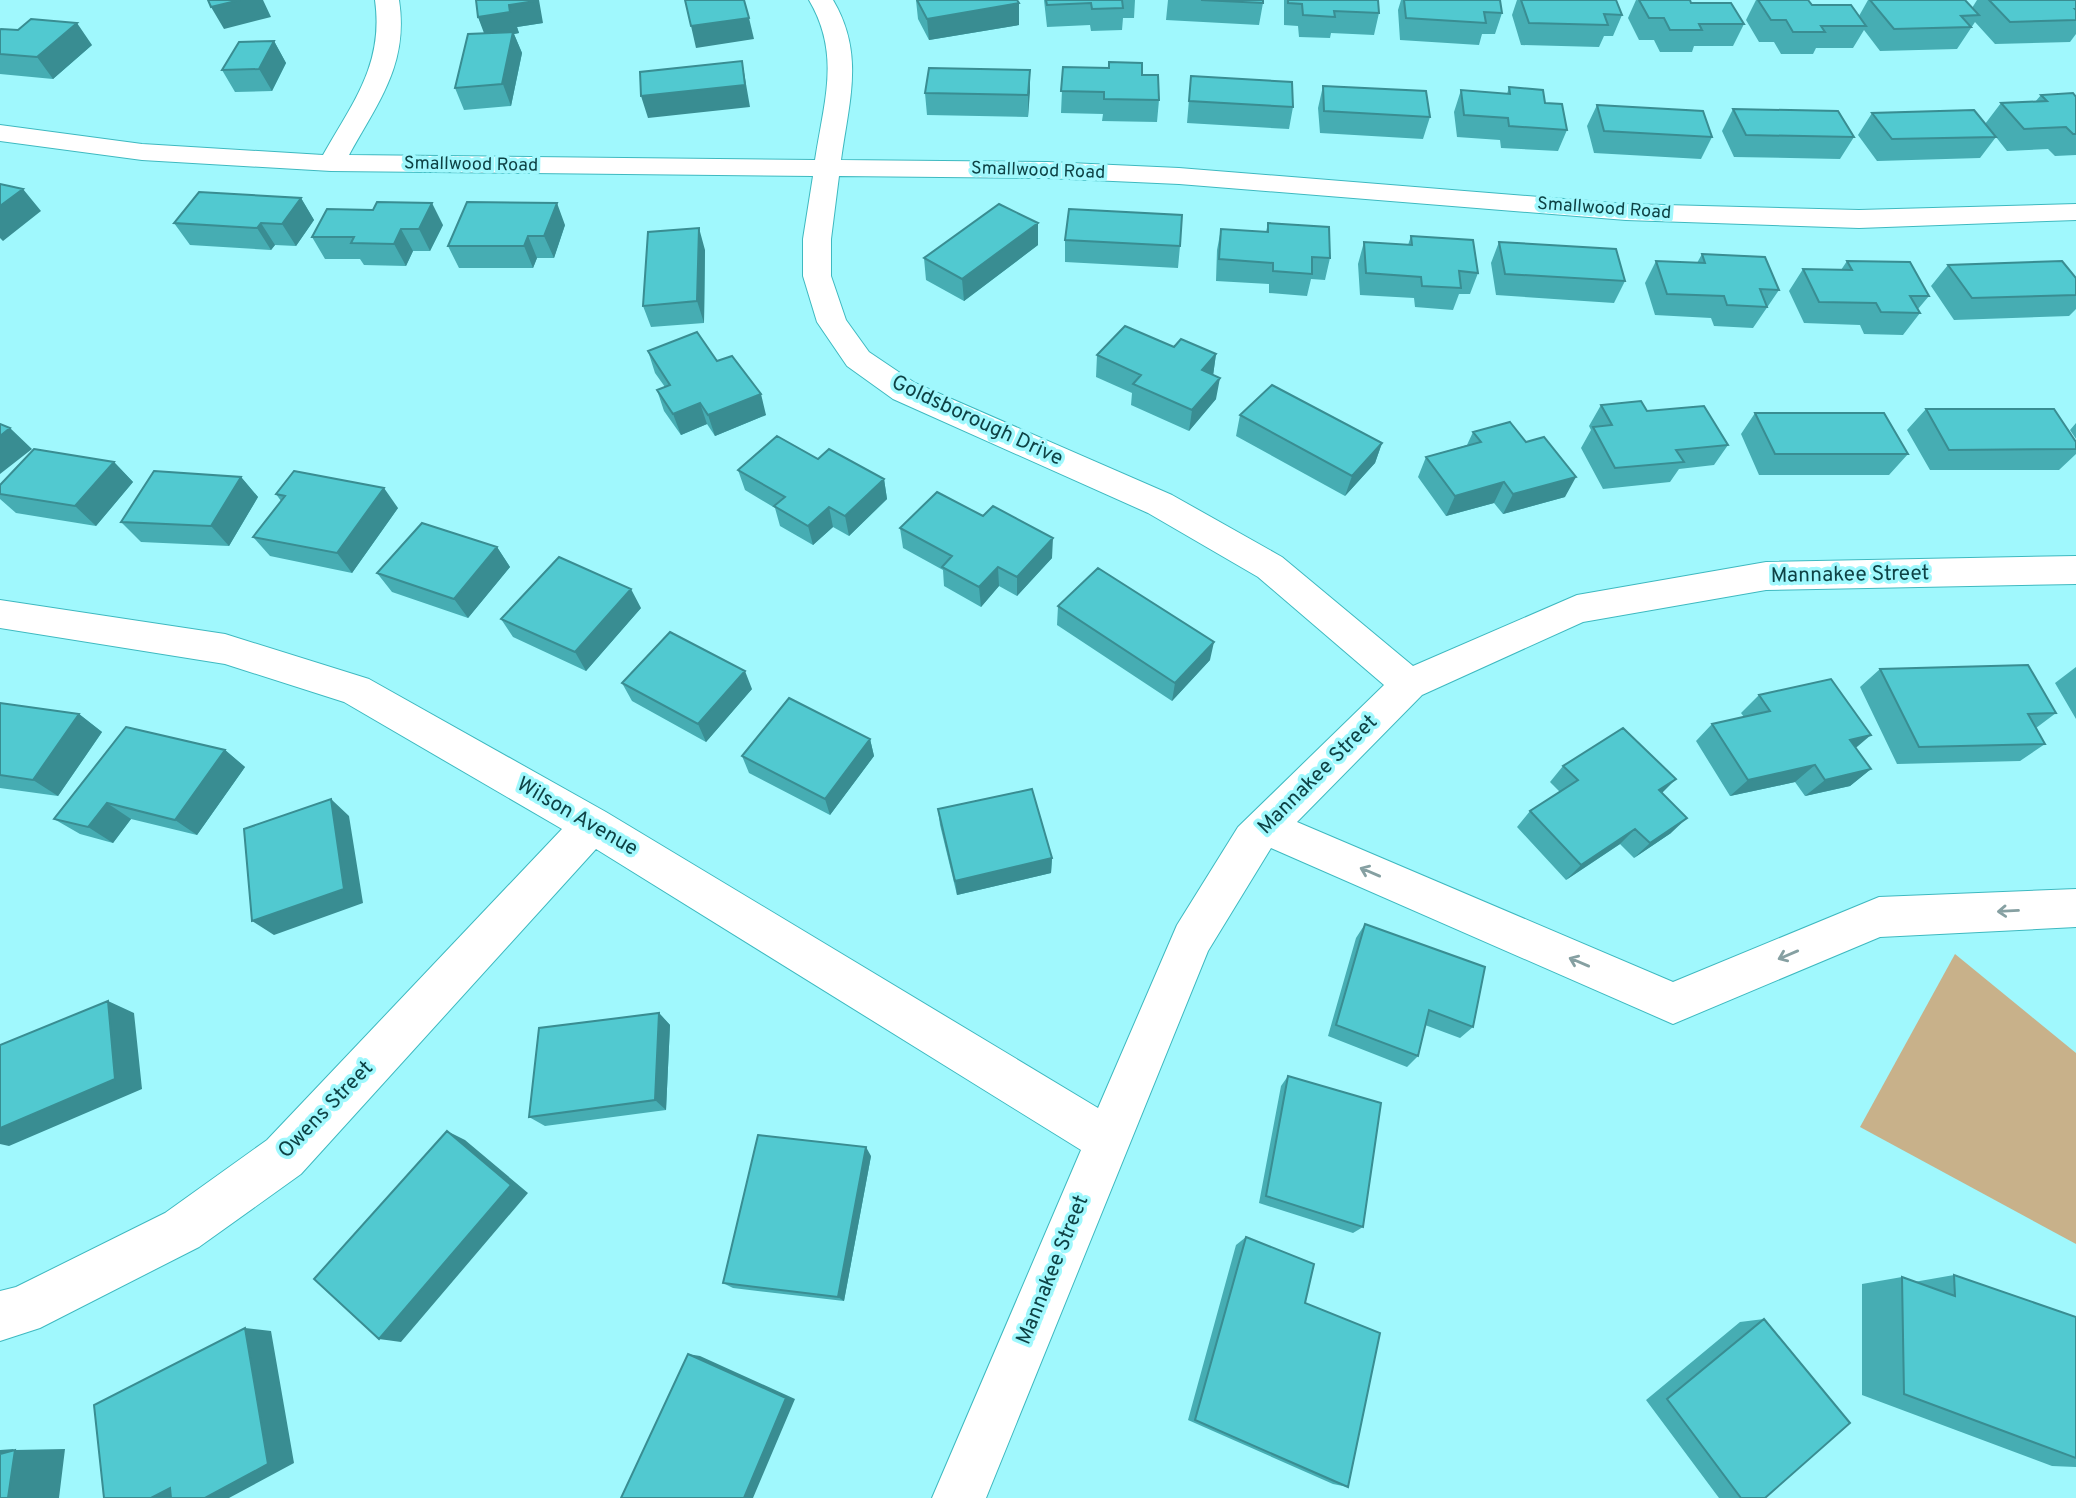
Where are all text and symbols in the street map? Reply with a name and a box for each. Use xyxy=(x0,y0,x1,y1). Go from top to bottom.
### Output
street label: Smallwood Road xyxy=(404,152,538,178)
street label: Smallwood Road xyxy=(970,157,1106,185)
street label: Smallwood Road xyxy=(1536,193,1672,225)
street label: Goldsborough Drive xyxy=(887,369,1067,473)
street label: Mannakee Street xyxy=(1770,560,1930,590)
street label: Mannakee Street xyxy=(1252,709,1384,841)
street label: Wilson Avenue xyxy=(511,771,643,863)
one-way arrow xyxy=(1360,864,1381,877)
one-way arrow xyxy=(1997,905,2020,918)
one-way arrow xyxy=(1778,949,1799,962)
one-way arrow xyxy=(1568,955,1590,968)
street label: Owens Street xyxy=(273,1055,379,1165)
street label: Mannakee Street xyxy=(1011,1191,1095,1349)

